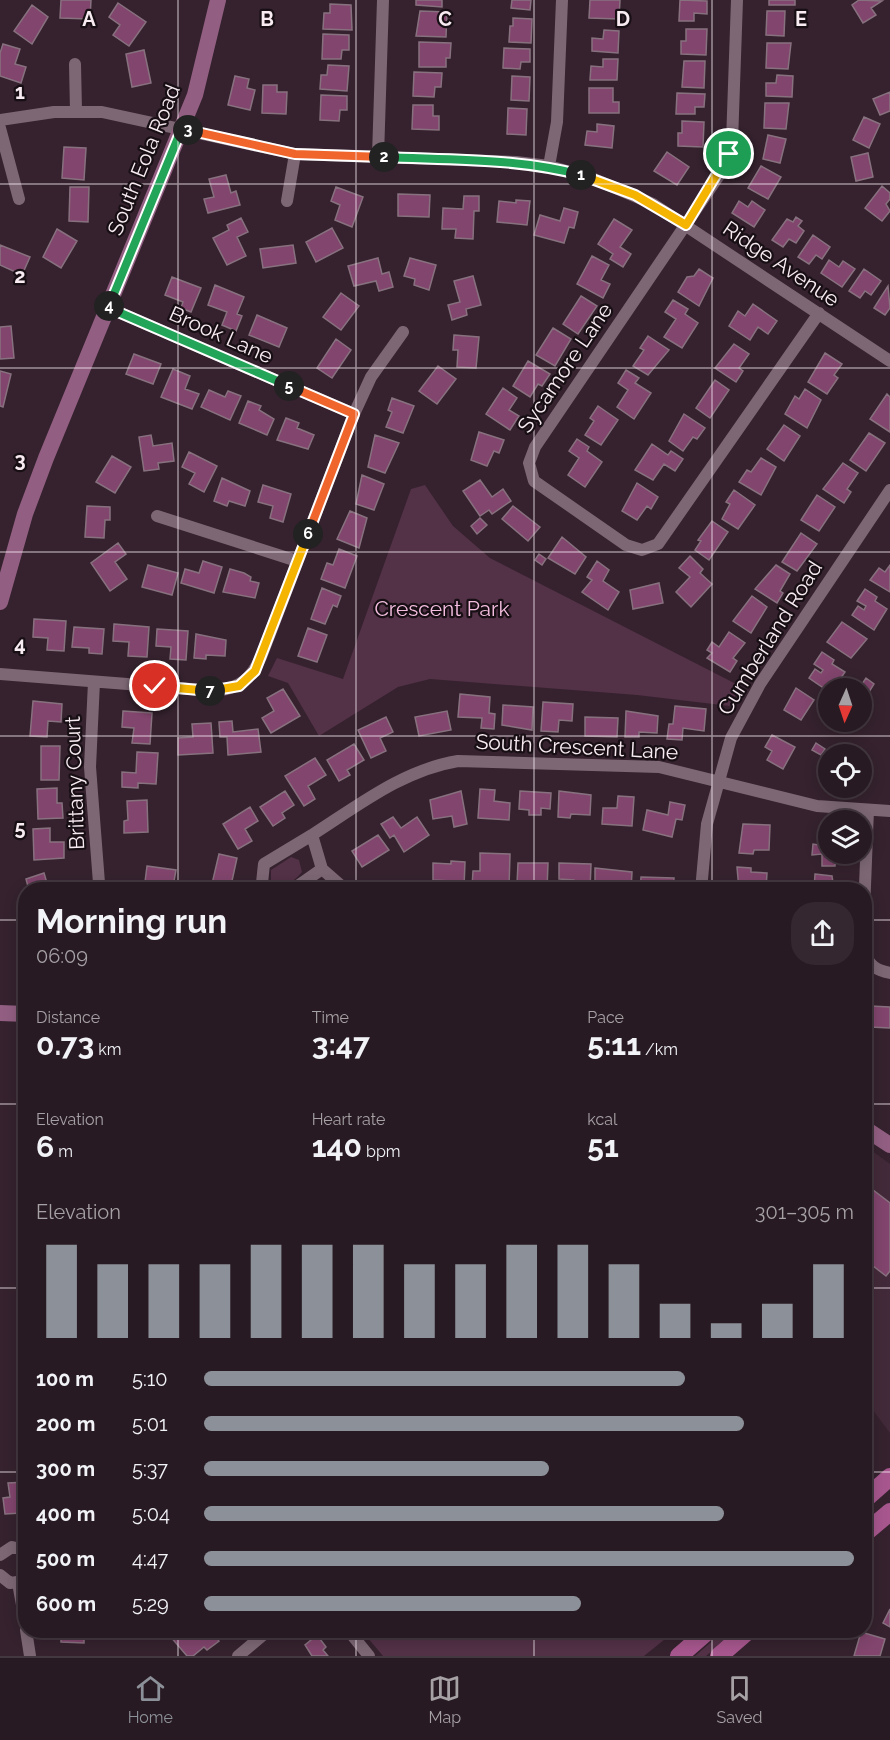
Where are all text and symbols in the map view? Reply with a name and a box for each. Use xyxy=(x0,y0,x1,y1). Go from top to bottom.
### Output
text: A xyxy=(82,7,96,31)
text: B xyxy=(260,7,274,31)
text: C xyxy=(438,7,452,31)
text: D xyxy=(616,7,630,31)
text: E xyxy=(795,7,807,31)
text: 1 xyxy=(15,80,25,104)
street label: South Eola Road xyxy=(102,81,185,239)
pin: 3 xyxy=(173,115,203,145)
text: 3 xyxy=(184,120,192,139)
pin xyxy=(703,128,754,179)
icon: arrive xyxy=(712,137,745,170)
pin: 2 xyxy=(369,142,399,172)
text: 2 xyxy=(379,147,389,166)
pin: 1 xyxy=(566,160,596,190)
text: 1 xyxy=(577,165,585,184)
street label: Ridge Avenue xyxy=(718,215,844,312)
text: 2 xyxy=(14,264,26,288)
pin: 4 xyxy=(94,291,124,321)
text: 4 xyxy=(104,296,114,315)
street label: Sycamore Lane xyxy=(512,298,617,437)
street label: Brook Lane xyxy=(166,301,277,368)
pin: 5 xyxy=(274,371,304,401)
text: 5 xyxy=(285,376,293,395)
text: 3 xyxy=(14,448,26,472)
pin: 6 xyxy=(293,519,323,549)
text: 6 xyxy=(303,524,313,543)
street label: Cumberland Road xyxy=(712,556,827,719)
park label: Crescent Park xyxy=(374,596,510,621)
text: 4 xyxy=(14,632,26,656)
pin xyxy=(129,660,180,711)
icon: check xyxy=(138,669,171,702)
pin: 7 xyxy=(195,676,225,706)
north arrow xyxy=(818,678,872,732)
map controls xyxy=(818,678,872,864)
text: 7 xyxy=(206,681,214,700)
street label: Brittany Court xyxy=(60,716,89,850)
street label: South Crescent Lane xyxy=(475,729,679,764)
button: locate xyxy=(818,744,872,798)
button: layers xyxy=(818,810,872,864)
text: 5 xyxy=(14,816,26,840)
text: Morning run xyxy=(36,902,227,941)
button: share xyxy=(791,902,854,965)
text: 06:09 xyxy=(36,944,88,968)
text: Distance xyxy=(36,1008,100,1027)
text: Time xyxy=(312,1008,349,1027)
text: Pace xyxy=(587,1008,624,1027)
text: 0.73 xyxy=(36,1027,94,1062)
text: 3:47 xyxy=(312,1027,370,1062)
text: 5:11 xyxy=(587,1027,641,1062)
text: km xyxy=(94,1040,121,1059)
text: /km xyxy=(641,1040,678,1059)
text: Elevation xyxy=(36,1110,104,1129)
text: Heart rate xyxy=(312,1110,385,1129)
text: kcal xyxy=(587,1110,617,1129)
text: 6 xyxy=(36,1129,54,1164)
text: 140 xyxy=(312,1129,362,1164)
text: 51 xyxy=(587,1129,619,1164)
text: m xyxy=(54,1142,73,1161)
text: bpm xyxy=(362,1142,401,1161)
text: Elevation xyxy=(36,1200,121,1224)
text: 301–305 m xyxy=(755,1200,854,1224)
text: 100 m xyxy=(36,1367,94,1391)
text: 5:10 xyxy=(132,1367,167,1391)
text: 200 m xyxy=(36,1412,95,1436)
text: 5:01 xyxy=(132,1412,167,1436)
text: 300 m xyxy=(36,1457,95,1481)
text: 5:37 xyxy=(132,1457,168,1481)
text: 400 m xyxy=(36,1502,95,1526)
text: 5:04 xyxy=(132,1502,170,1526)
text: 500 m xyxy=(36,1547,95,1571)
text: 4:47 xyxy=(132,1547,168,1571)
text: 600 m xyxy=(36,1592,96,1616)
text: 5:29 xyxy=(132,1592,169,1616)
tab: Home xyxy=(128,1672,173,1727)
tab: Map xyxy=(428,1672,461,1727)
tab: Saved xyxy=(717,1672,762,1727)

